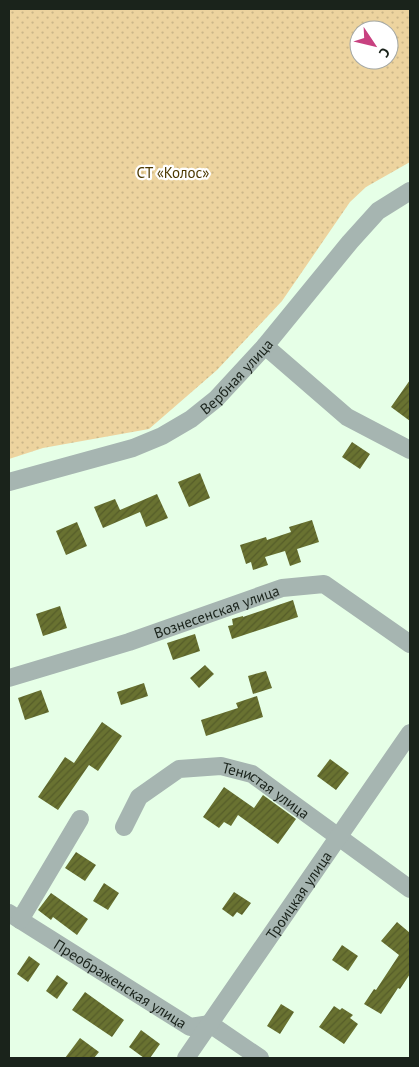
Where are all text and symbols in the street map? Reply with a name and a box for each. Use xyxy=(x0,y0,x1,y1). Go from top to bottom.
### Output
north arrow xyxy=(349,20,399,70)
text: С xyxy=(375,44,394,61)
park label: СТ «Колос» xyxy=(137,163,209,182)
street label: Вербная улица xyxy=(196,335,277,418)
street label: Вознесенская улица xyxy=(151,580,282,642)
street label: Тенистая улица xyxy=(220,757,314,822)
street label: Троицкая улица xyxy=(261,847,335,943)
street label: Преображенская улица xyxy=(51,934,191,1032)

